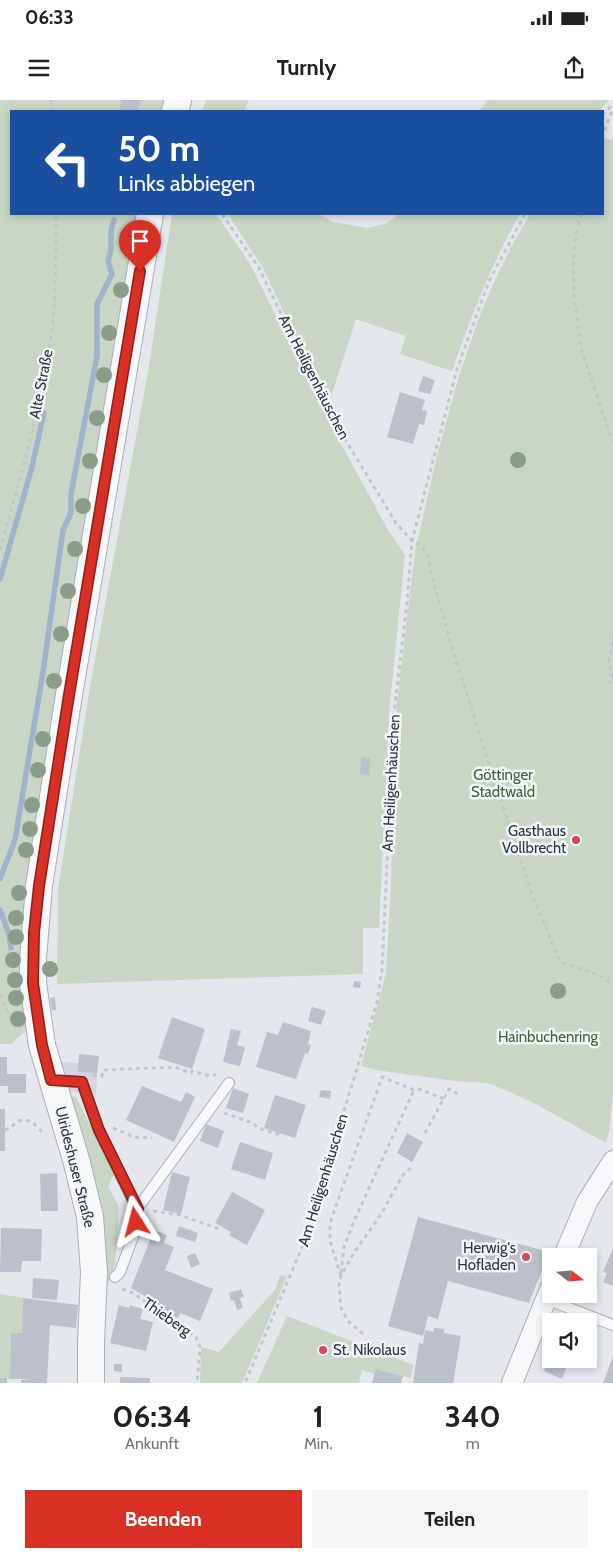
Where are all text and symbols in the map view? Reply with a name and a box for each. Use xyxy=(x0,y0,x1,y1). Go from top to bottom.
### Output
text: 06:33 xyxy=(25,6,74,29)
icon: menu xyxy=(25,54,53,82)
text: Turnly xyxy=(277,54,336,81)
icon: share xyxy=(560,54,588,82)
text: 50 m xyxy=(118,127,200,170)
icon: left xyxy=(35,130,100,195)
text: Links abbiegen xyxy=(118,170,255,197)
pin xyxy=(119,220,161,271)
icon: arrive xyxy=(126,227,154,255)
street label: Am Heiligenhäuschen xyxy=(275,312,353,442)
street label: Alte Straße xyxy=(25,347,57,420)
street label: Am Heiligenhäuschen xyxy=(378,714,404,852)
park label: Göttinger Stadtwald xyxy=(471,766,535,801)
place label: Gasthaus Vollbrecht xyxy=(502,822,566,857)
marker: Gasthaus Vollbrecht xyxy=(570,834,582,846)
park label: Hainbuchenring xyxy=(498,1028,599,1046)
street label: Ulrideshuser Straße xyxy=(51,1105,99,1230)
street label: Am Heiligenhäuschen xyxy=(294,1112,352,1248)
position arrow xyxy=(109,1195,161,1247)
place label: Herwig's Hofladen xyxy=(457,1239,516,1274)
north arrow xyxy=(542,1248,598,1302)
map controls xyxy=(542,1248,597,1368)
marker: Herwig's Hofladen xyxy=(520,1251,532,1263)
street label: Thieberg xyxy=(139,1294,195,1340)
button: sound xyxy=(542,1313,597,1368)
place label: St. Nikolaus xyxy=(333,1341,406,1359)
marker: St. Nikolaus xyxy=(317,1344,329,1356)
text: 06:34 xyxy=(112,1398,192,1435)
text: 1 xyxy=(313,1398,324,1435)
text: 340 xyxy=(445,1398,501,1435)
text: Ankunft xyxy=(125,1434,179,1453)
text: Min. xyxy=(304,1434,333,1453)
text: m xyxy=(466,1434,480,1453)
button: Beenden xyxy=(25,1490,302,1548)
button: Teilen xyxy=(312,1490,588,1548)

